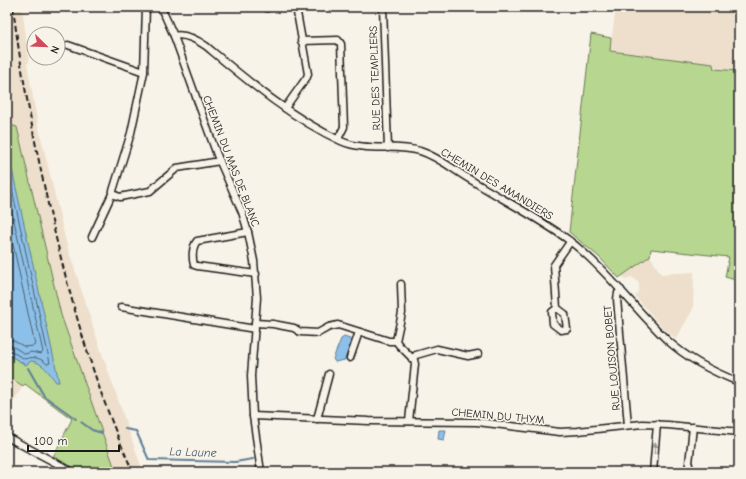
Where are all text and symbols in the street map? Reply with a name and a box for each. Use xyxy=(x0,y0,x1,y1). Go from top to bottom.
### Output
north arrow xyxy=(26,26,66,66)
street label: RUE DES TEMPLIERS xyxy=(367,26,383,130)
text: N xyxy=(47,44,62,56)
street label: CHEMIN DU MAS DE BLANC xyxy=(200,94,262,229)
street label: CHEMIN DES AMANDIERS xyxy=(439,145,555,223)
street label: RUE LOUISON BOBET xyxy=(601,305,623,411)
street label: CHEMIN DU THYM xyxy=(451,405,545,427)
scale bar xyxy=(28,427,119,453)
text: 100 m xyxy=(34,434,67,448)
one-way arrow xyxy=(651,442,658,454)
water label: La Laune xyxy=(169,444,217,460)

